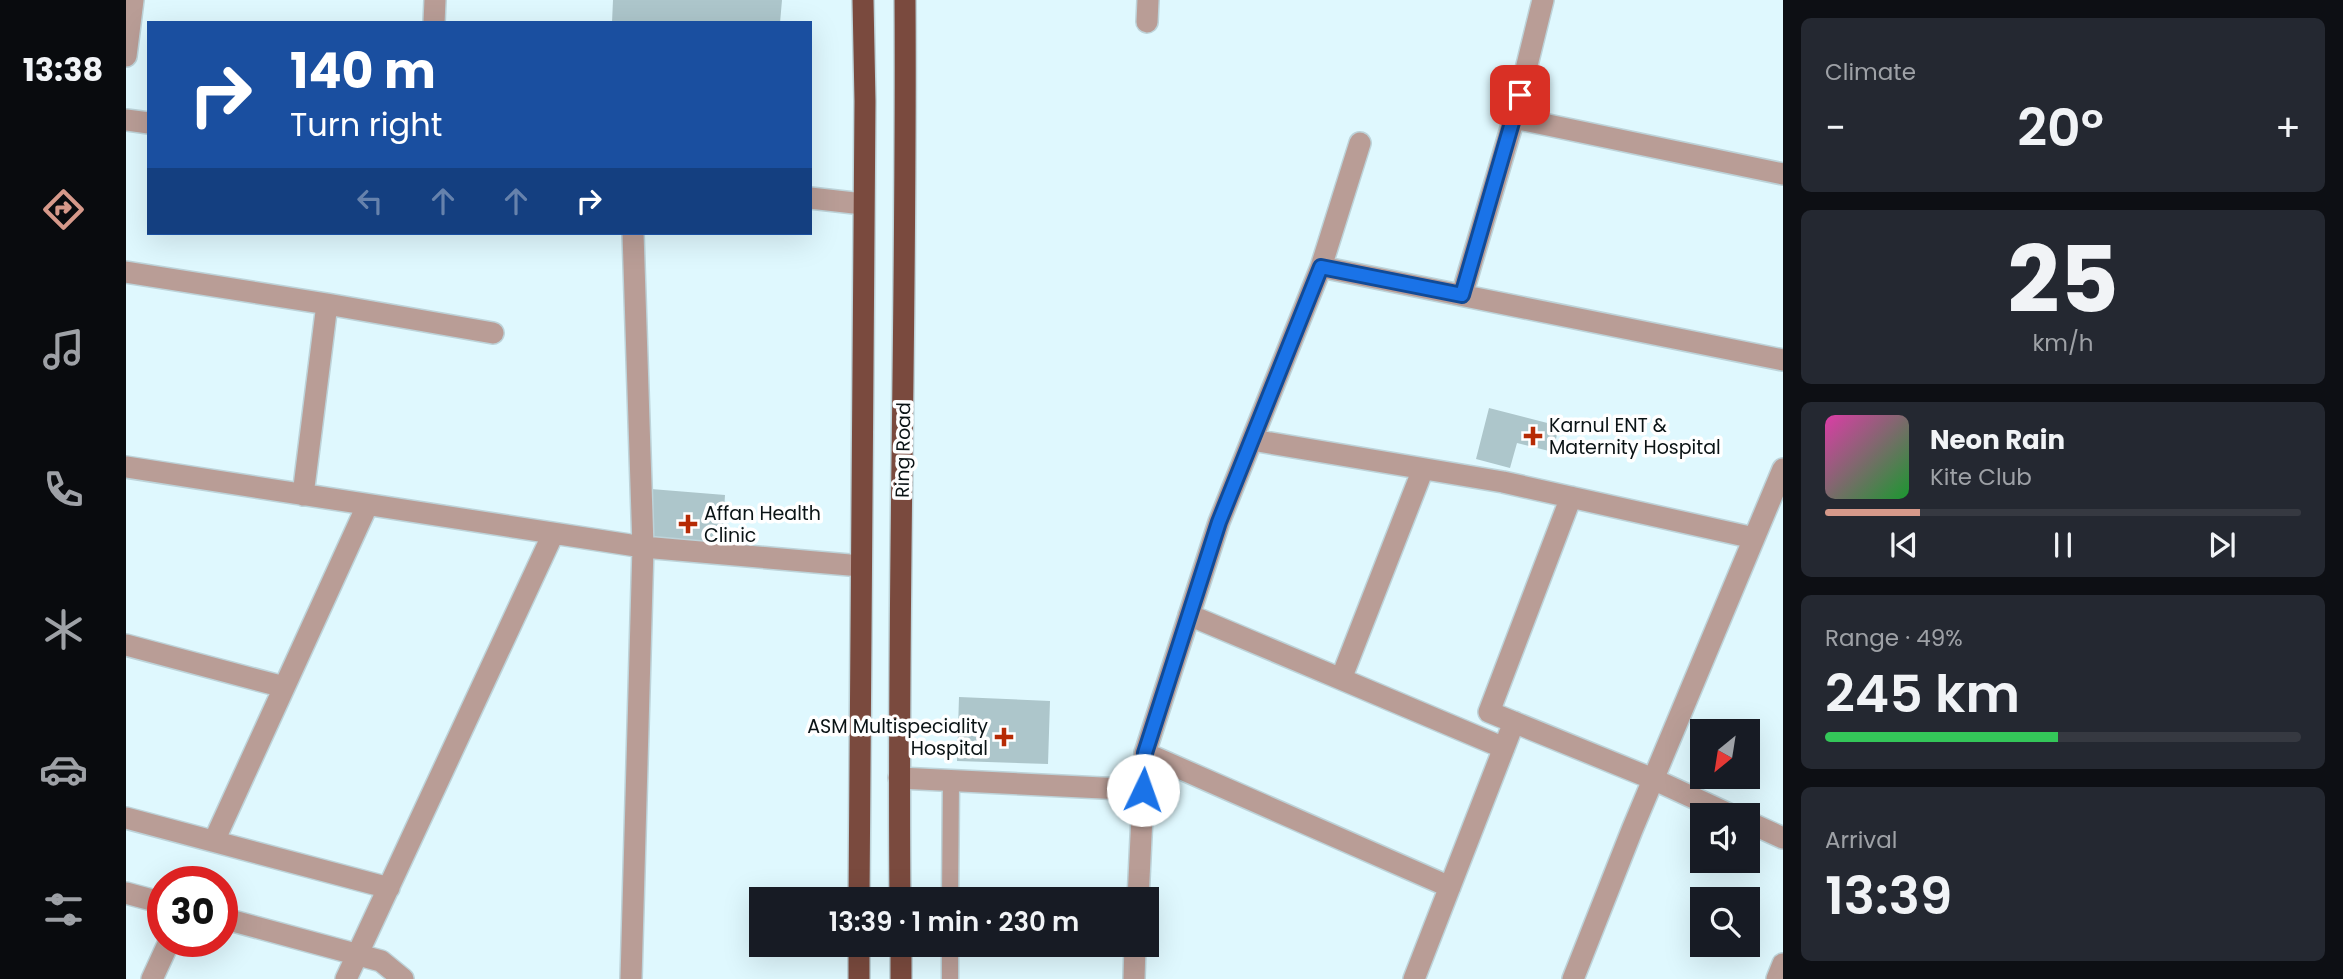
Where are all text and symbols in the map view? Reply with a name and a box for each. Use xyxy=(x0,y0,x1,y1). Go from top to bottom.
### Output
text: 140 m xyxy=(290,37,436,105)
text: 13:38 xyxy=(23,47,103,92)
icon: right xyxy=(175,49,266,140)
text: Climate xyxy=(1825,56,1916,88)
pin xyxy=(1490,65,1550,125)
icon: arrive xyxy=(1501,76,1539,114)
text: 20° xyxy=(2017,91,2104,164)
text: − xyxy=(1825,101,1846,154)
text: + xyxy=(2275,101,2301,154)
text: Turn right xyxy=(290,102,442,147)
icon: left xyxy=(351,182,389,220)
icon: ahead xyxy=(424,182,462,220)
icon: ahead xyxy=(497,182,535,220)
icon: right xyxy=(570,182,608,220)
icon: directions xyxy=(39,185,88,234)
text: 25 xyxy=(2007,216,2119,344)
icon: music xyxy=(39,325,88,374)
text: km/h xyxy=(2032,327,2094,359)
street label: Ring Road xyxy=(889,402,917,498)
place label: Karnul ENT & Maternity Hospital xyxy=(1549,412,1721,461)
text: Neon Rain xyxy=(1930,422,2065,458)
marker: Karnul ENT & Maternity Hospital xyxy=(1523,426,1543,446)
text: Kite Club xyxy=(1930,461,2032,493)
icon: phone xyxy=(39,465,88,514)
place label: Affan Health Clinic xyxy=(704,500,821,549)
marker: Affan Health Clinic xyxy=(678,514,698,534)
icon: previous xyxy=(1885,526,1923,564)
icon: pause xyxy=(2044,526,2082,564)
icon: next xyxy=(2203,526,2241,564)
icon: climate xyxy=(39,605,88,654)
text: Range · 49% xyxy=(1825,622,1963,654)
text: 245 km xyxy=(1825,657,2020,730)
place label: ASM Multispeciality Hospital xyxy=(807,713,988,762)
north arrow xyxy=(1690,719,1760,789)
map controls xyxy=(1690,719,1760,957)
marker: ASM Multispeciality Hospital xyxy=(994,727,1014,747)
icon: car xyxy=(39,745,88,794)
position arrow xyxy=(1106,753,1180,827)
button: sound xyxy=(1690,803,1760,873)
text: Arrival xyxy=(1825,824,1897,856)
text: 13:39 xyxy=(1825,859,1952,932)
speed limit sign: 30 xyxy=(147,866,238,957)
icon: filters xyxy=(39,885,88,934)
button: search xyxy=(1690,887,1760,957)
text: 13:39 · 1 min · 230 m xyxy=(829,904,1079,940)

